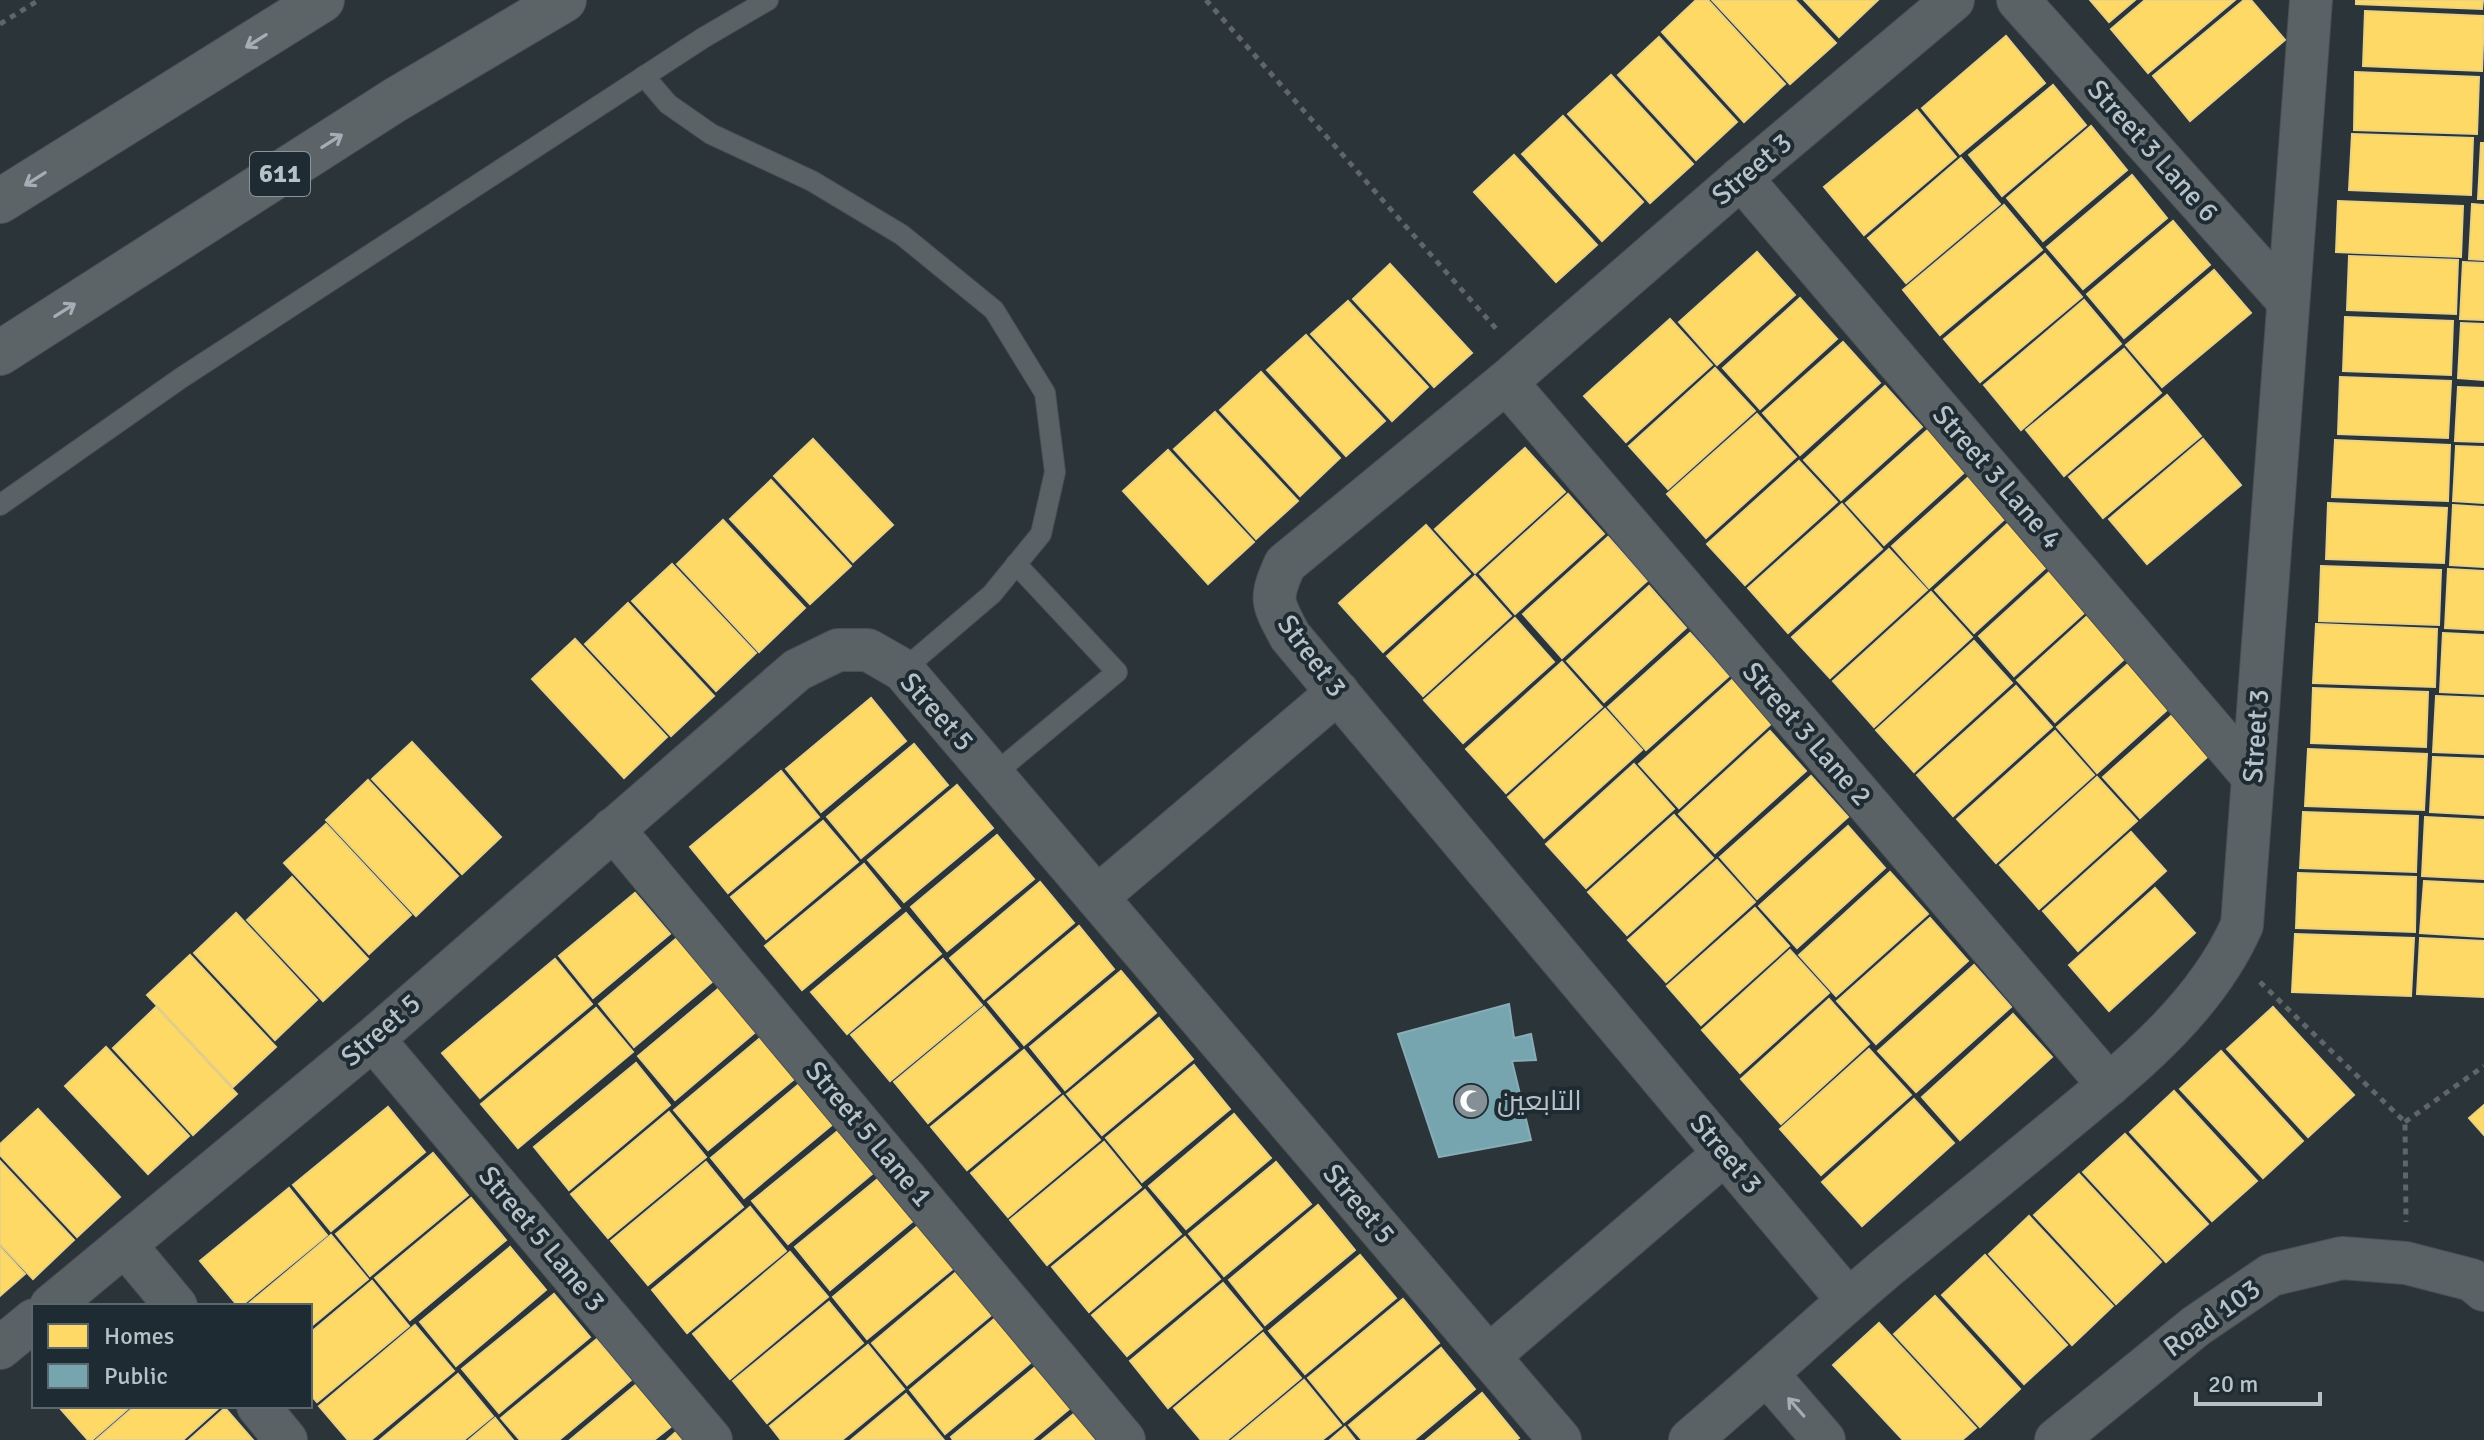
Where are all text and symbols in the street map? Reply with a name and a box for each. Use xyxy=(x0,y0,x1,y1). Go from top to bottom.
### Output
one-way arrow xyxy=(245,34,268,50)
street label: Street 3 Lane 6 xyxy=(2080,73,2226,229)
street label: Street 3 xyxy=(1705,126,1799,212)
one-way arrow xyxy=(320,132,343,148)
road number: 611 xyxy=(250,152,310,196)
one-way arrow xyxy=(24,171,47,187)
one-way arrow xyxy=(53,302,76,318)
street label: Street 3 Lane 4 xyxy=(1925,398,2069,556)
street label: Street 3 xyxy=(1270,608,1354,704)
street label: Street 3 Lane 2 xyxy=(1735,655,1879,813)
street label: Street 5 xyxy=(893,666,981,758)
street label: Street 3 xyxy=(2236,688,2276,784)
street label: Street 5 xyxy=(334,986,428,1074)
street label: Street 5 Lane 1 xyxy=(798,1054,940,1214)
mosque icon: التابعين xyxy=(1452,1082,1490,1120)
place label: التابعين xyxy=(1497,1084,1582,1118)
street label: Street 3 xyxy=(1683,1107,1769,1201)
street label: Street 5 xyxy=(1316,1157,1402,1251)
street label: Street 5 Lane 3 xyxy=(471,1159,613,1319)
street label: Road 103 xyxy=(2157,1271,2267,1365)
legend xyxy=(32,1304,312,1408)
text: Homes xyxy=(104,1321,174,1351)
scale bar xyxy=(2196,1356,2320,1406)
text: Public xyxy=(104,1361,168,1391)
text: 20 m xyxy=(2208,1369,2258,1399)
one-way arrow xyxy=(1787,1397,1805,1418)

